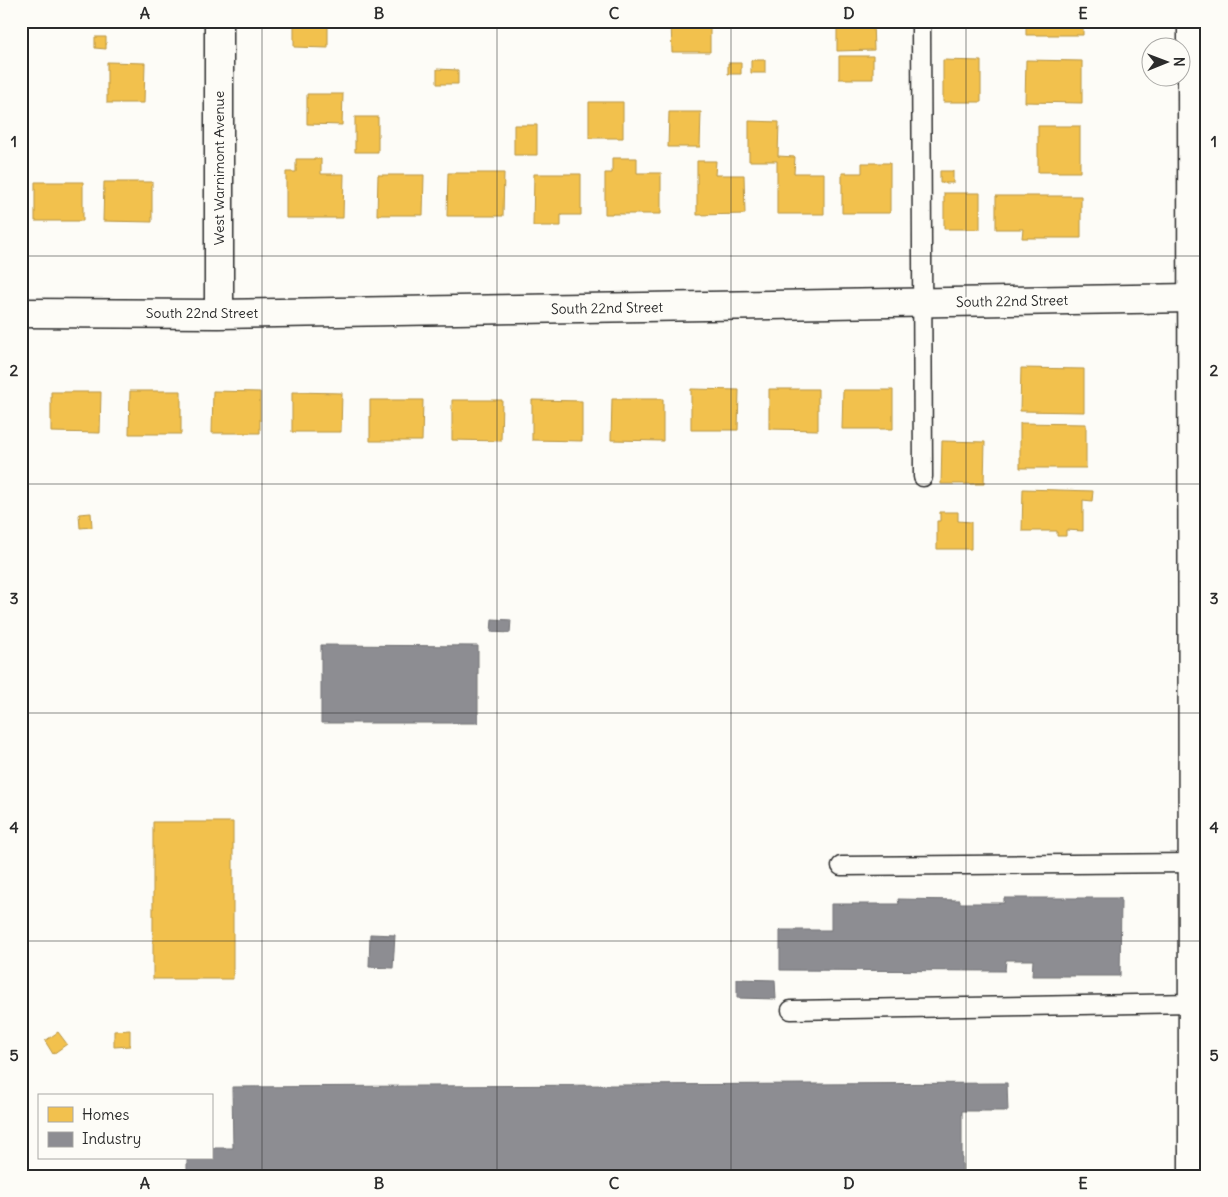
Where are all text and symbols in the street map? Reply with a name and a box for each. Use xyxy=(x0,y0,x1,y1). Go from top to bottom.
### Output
text: A xyxy=(140,3,150,23)
text: B xyxy=(374,3,385,23)
text: C xyxy=(609,3,620,23)
text: D xyxy=(843,3,855,23)
text: E xyxy=(1078,3,1088,23)
north arrow xyxy=(1140,38,1190,88)
text: N xyxy=(1170,57,1188,67)
street label: West Warnimont Avenue xyxy=(210,91,228,245)
text: 1 xyxy=(11,131,17,151)
text: 1 xyxy=(1211,131,1217,151)
street label: South 22nd Street xyxy=(956,291,1069,311)
street label: South 22nd Street xyxy=(551,298,664,318)
street label: South 22nd Street xyxy=(146,304,258,322)
text: 2 xyxy=(10,360,19,380)
text: 2 xyxy=(1210,360,1219,380)
text: 3 xyxy=(9,588,19,608)
text: 3 xyxy=(1209,588,1219,608)
text: 4 xyxy=(9,817,19,837)
text: 4 xyxy=(1209,817,1219,837)
text: 5 xyxy=(9,1045,19,1065)
text: 5 xyxy=(1209,1045,1219,1065)
legend xyxy=(38,1094,212,1160)
text: Homes xyxy=(82,1105,129,1124)
text: Industry xyxy=(82,1129,141,1148)
text: A xyxy=(140,1173,150,1193)
text: B xyxy=(374,1173,385,1193)
text: C xyxy=(609,1173,620,1193)
text: D xyxy=(843,1173,855,1193)
text: E xyxy=(1078,1173,1088,1193)

